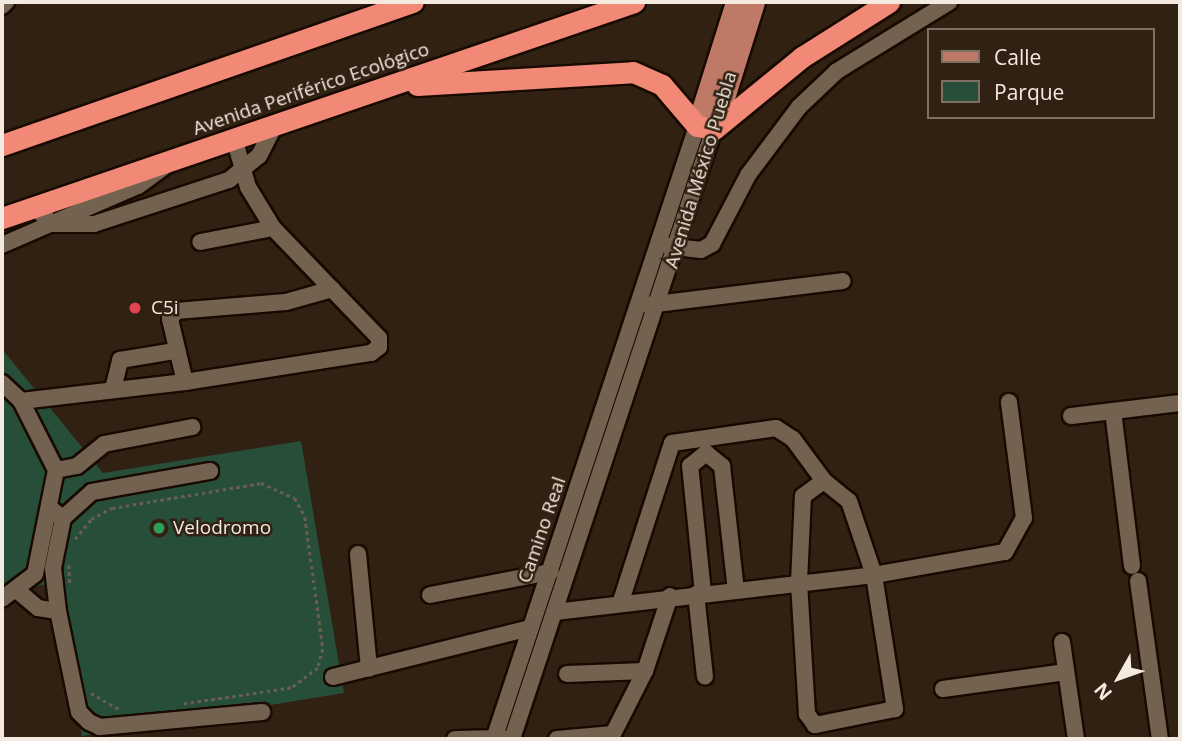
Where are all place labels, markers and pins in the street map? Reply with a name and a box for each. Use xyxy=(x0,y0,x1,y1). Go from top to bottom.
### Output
place label: C5i xyxy=(151,297,179,319)
marker: C5i xyxy=(125,298,145,318)
place label: Velodromo xyxy=(173,517,271,539)
marker: Velodromo xyxy=(151,520,167,536)

